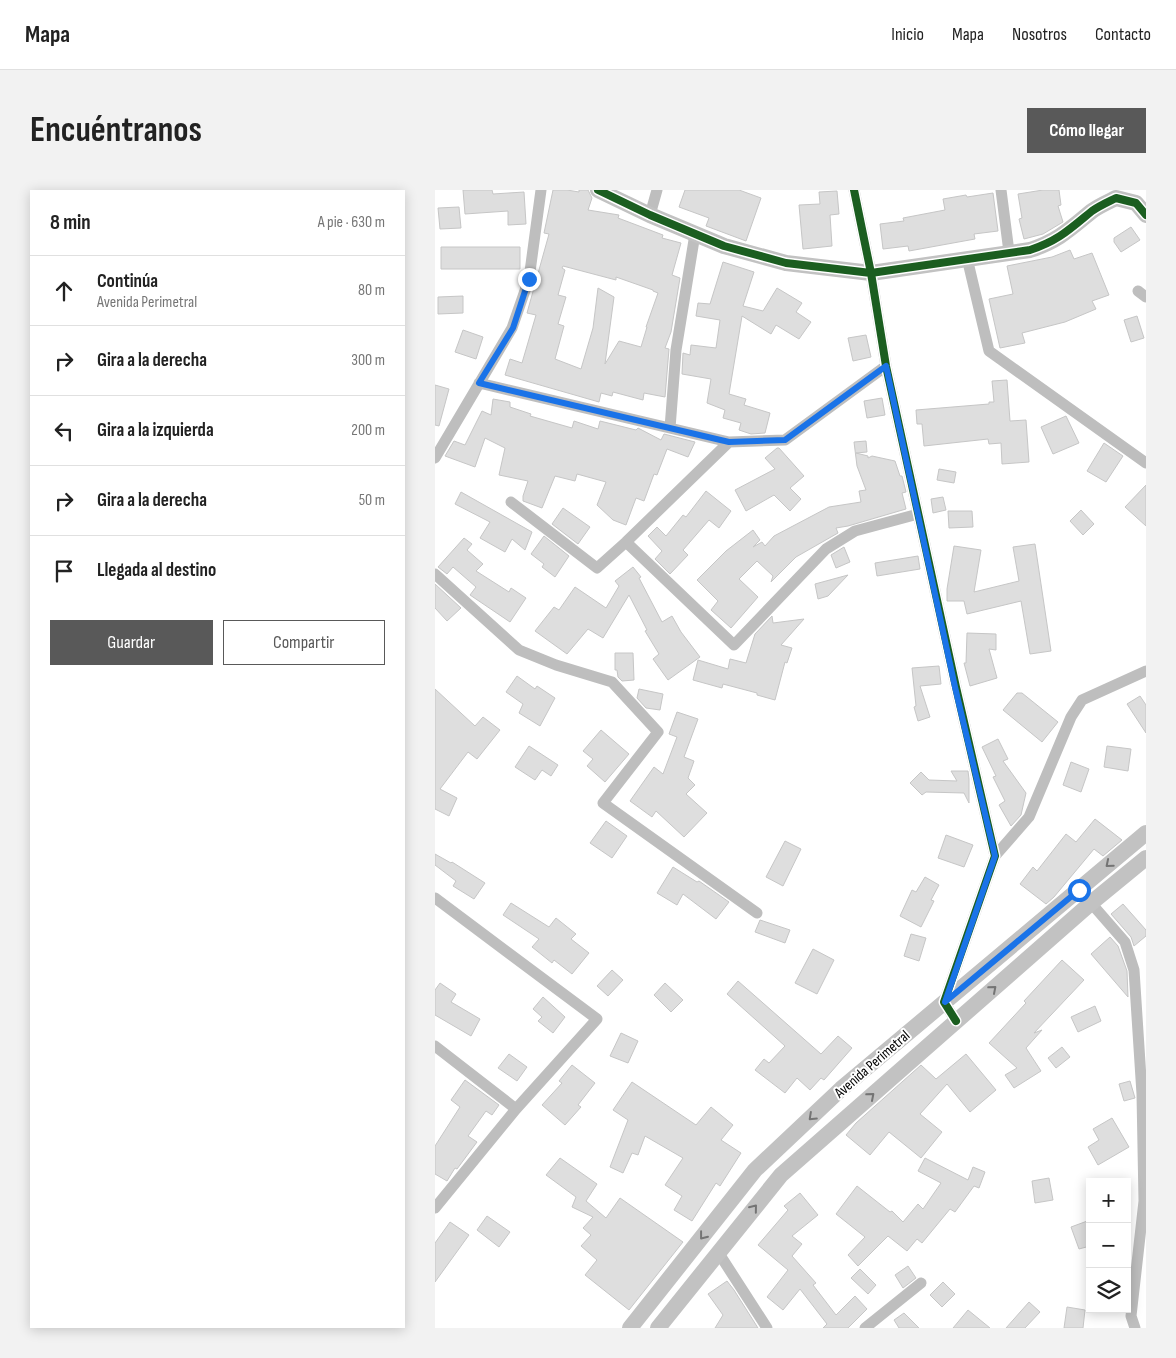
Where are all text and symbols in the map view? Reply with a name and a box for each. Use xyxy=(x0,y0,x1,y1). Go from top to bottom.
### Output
text: Mapa xyxy=(25,20,70,49)
text: Inicio xyxy=(891,24,924,45)
text: Mapa xyxy=(952,24,984,45)
text: Nosotros xyxy=(1012,24,1067,45)
text: Contacto xyxy=(1095,24,1151,45)
button: Cómo llegar xyxy=(1027,108,1146,153)
text: Encuéntranos xyxy=(30,109,202,152)
text: 8 min xyxy=(50,210,91,235)
text: A pie · 630 m xyxy=(318,213,385,232)
route end xyxy=(518,268,541,291)
text: Continúa xyxy=(97,270,158,293)
icon: ahead xyxy=(50,277,78,305)
text: 80 m xyxy=(358,281,385,300)
text: Avenida Perimetral xyxy=(97,293,197,312)
icon: right xyxy=(50,347,78,375)
text: Gira a la derecha xyxy=(97,349,207,372)
text: 300 m xyxy=(351,351,385,370)
icon: left xyxy=(50,417,78,445)
text: Gira a la izquierda xyxy=(97,419,214,442)
text: 200 m xyxy=(351,421,385,440)
icon: right xyxy=(50,487,78,515)
text: Gira a la derecha xyxy=(97,489,207,512)
text: 50 m xyxy=(359,491,385,510)
icon: arrive xyxy=(50,557,78,585)
text: Llegada al destino xyxy=(97,559,216,582)
button: Guardar xyxy=(50,620,213,665)
button: Compartir xyxy=(223,620,385,665)
one-way arrow xyxy=(1106,858,1115,867)
route start xyxy=(1068,879,1091,902)
one-way arrow xyxy=(987,986,996,994)
street label: Avenida Perimetral xyxy=(830,1026,914,1103)
one-way arrow xyxy=(865,1092,874,1101)
one-way arrow xyxy=(809,1111,818,1120)
map controls xyxy=(1086,1178,1131,1313)
button: + xyxy=(1086,1178,1131,1223)
one-way arrow xyxy=(748,1205,756,1214)
button: − xyxy=(1086,1223,1131,1268)
one-way arrow xyxy=(699,1231,708,1240)
button: layers xyxy=(1086,1268,1131,1313)

